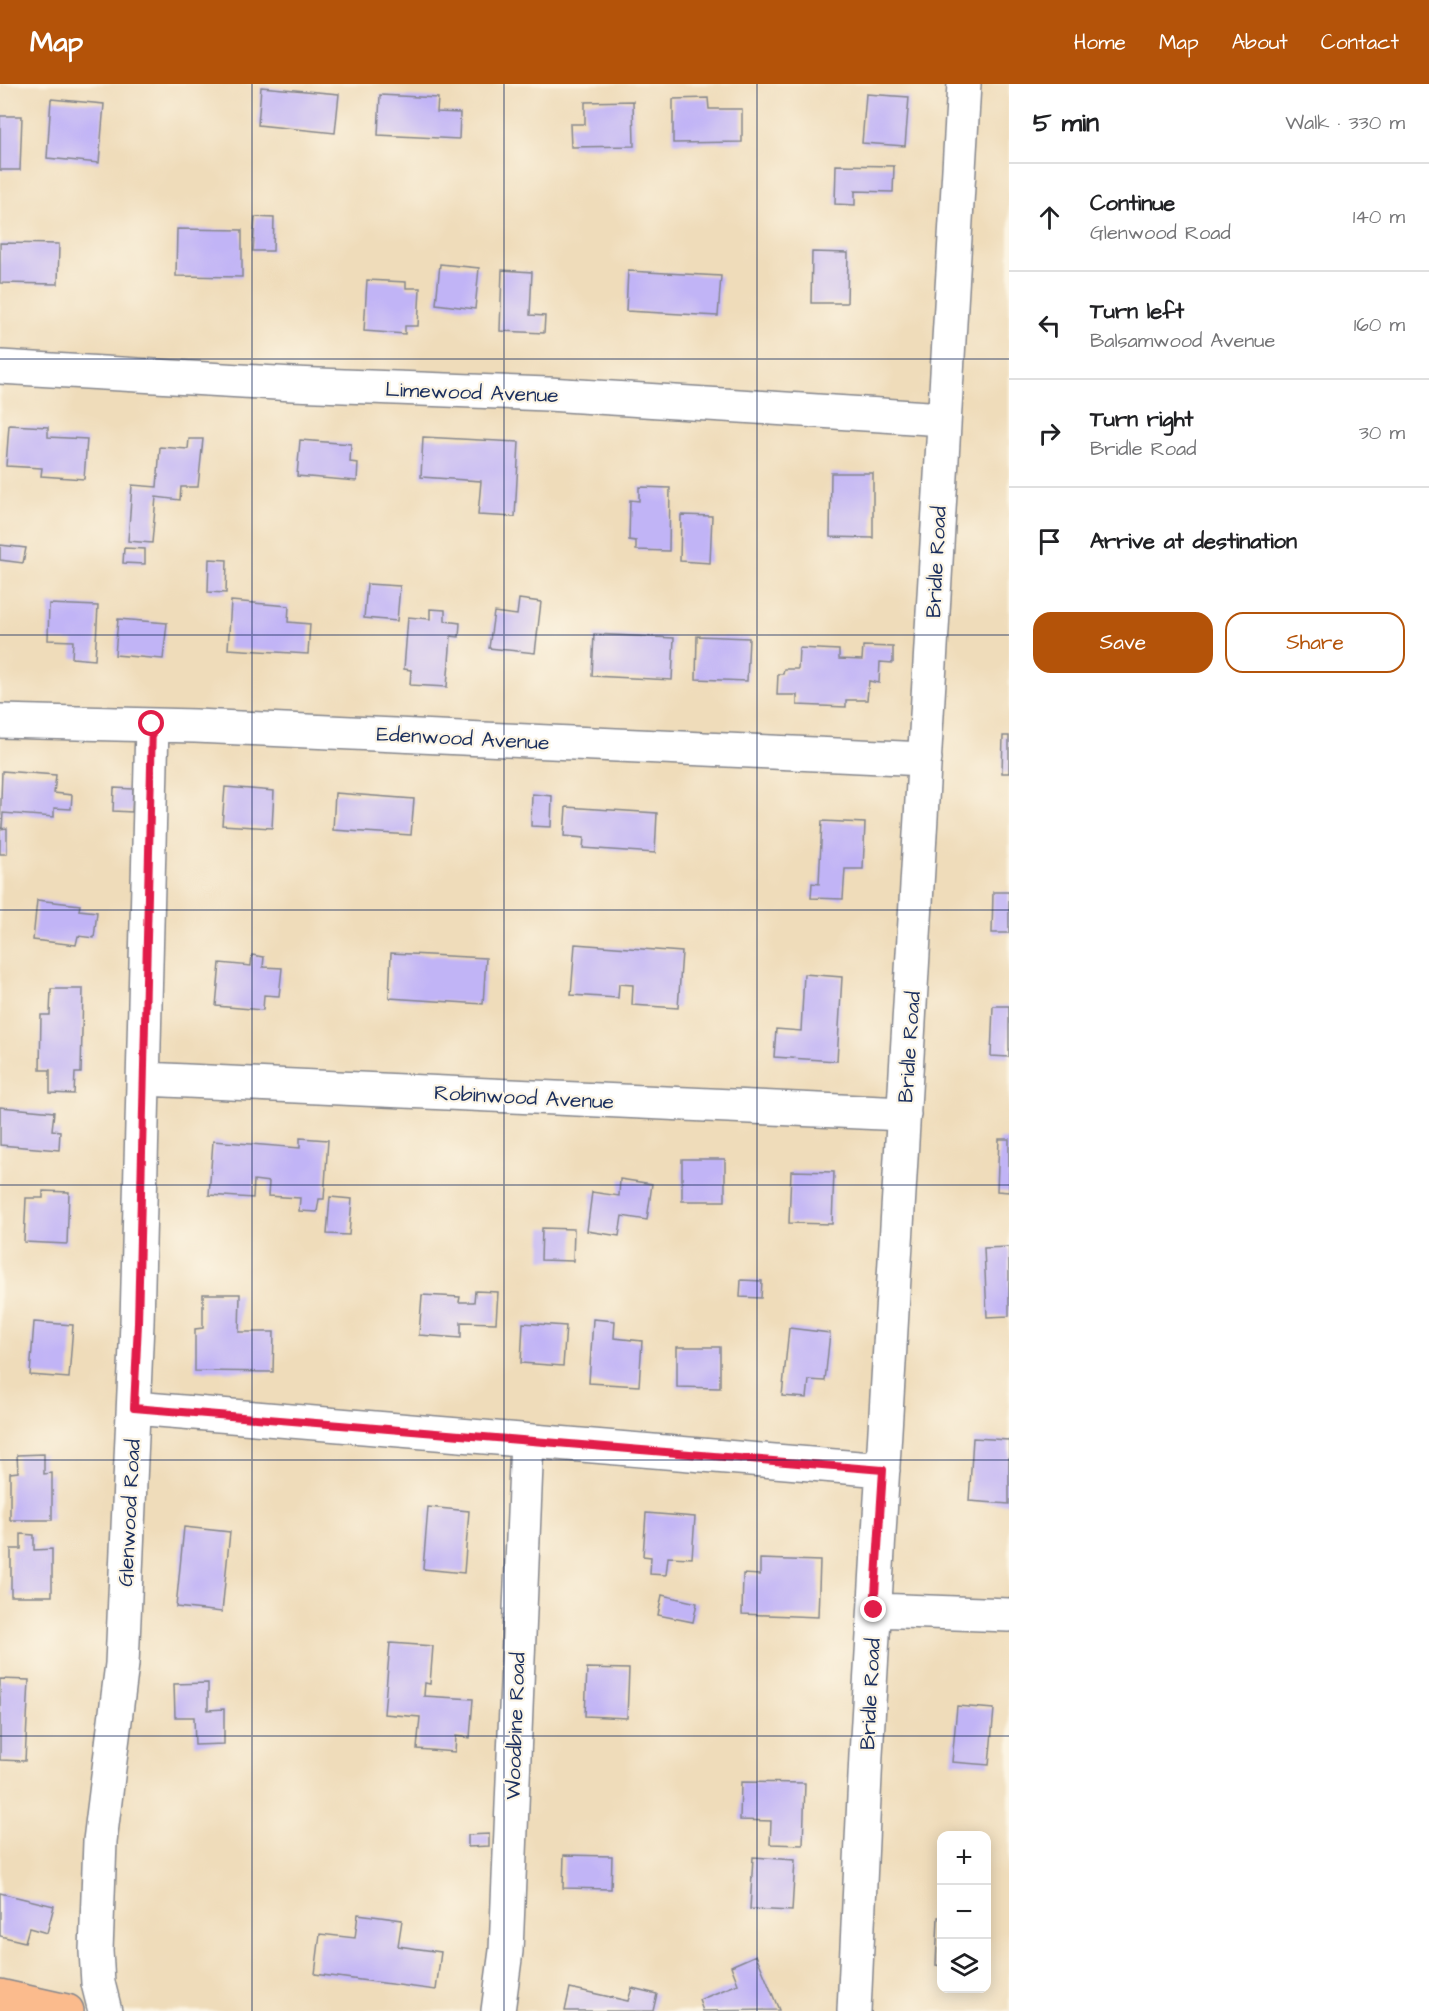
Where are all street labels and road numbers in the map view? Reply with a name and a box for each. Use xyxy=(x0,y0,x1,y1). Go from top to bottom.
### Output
street label: Limewood Avenue xyxy=(385,375,559,410)
street label: Bridle Road xyxy=(919,505,954,619)
street label: Edenwood Avenue xyxy=(376,719,550,758)
street label: Bridle Road xyxy=(891,990,928,1104)
street label: Robinwood Avenue xyxy=(433,1078,615,1117)
street label: Glenwood Road xyxy=(111,1438,148,1588)
street label: Bridle Road xyxy=(853,1637,888,1751)
street label: Woodbine Road xyxy=(498,1652,533,1800)

